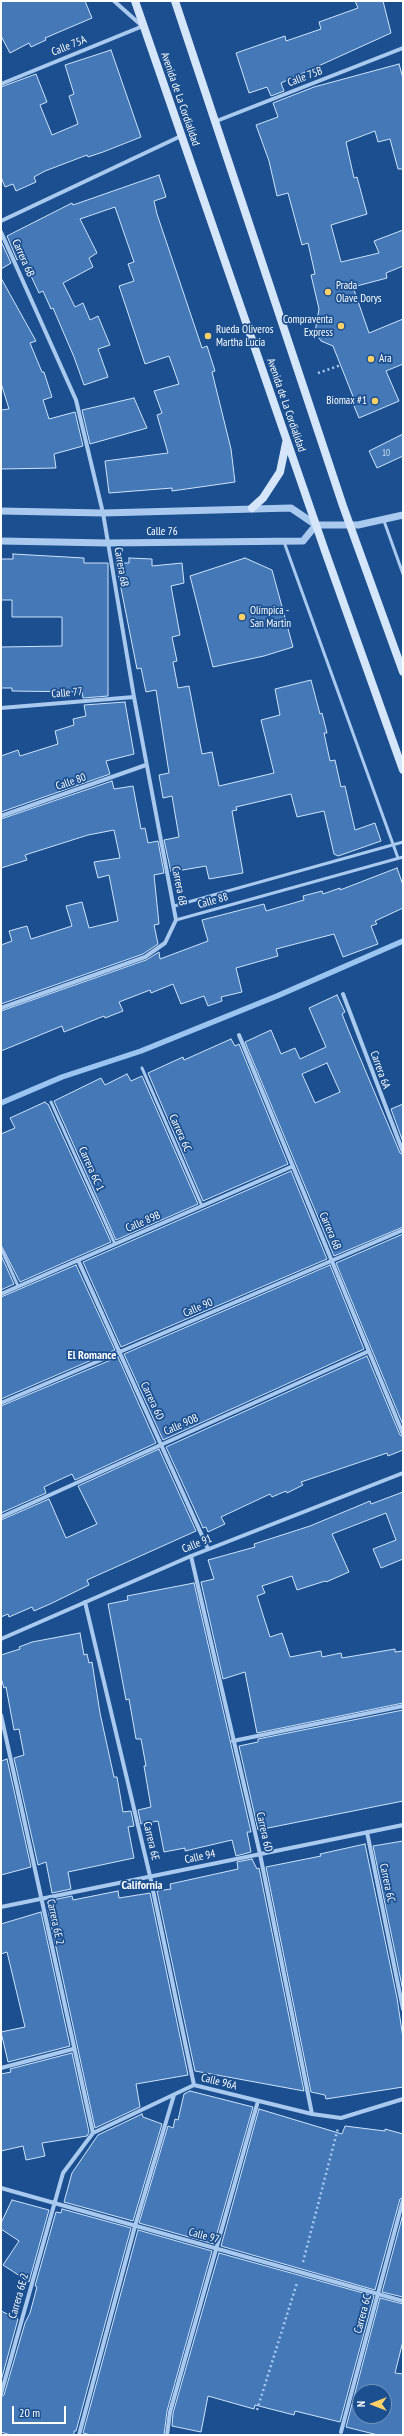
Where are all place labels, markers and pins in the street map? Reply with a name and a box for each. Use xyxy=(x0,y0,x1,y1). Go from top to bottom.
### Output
place label: Prada Olave Dorys xyxy=(336,279,382,305)
marker: Prada Olave Dorys xyxy=(323,287,333,297)
place label: Compraventa Express xyxy=(283,313,333,339)
marker: Compraventa Express xyxy=(336,321,346,331)
place label: Rueda Oliveros Martha Lucia xyxy=(216,323,273,349)
marker: Rueda Oliveros Martha Lucia xyxy=(203,331,213,341)
place label: Ara xyxy=(379,352,392,366)
marker: Ara xyxy=(366,354,376,364)
place label: Biomax #1 xyxy=(326,394,367,408)
marker: Biomax #1 xyxy=(370,396,380,406)
place label: Olímpica - San Martin xyxy=(250,604,291,630)
marker: Olímpica - San Martin xyxy=(237,612,247,622)

